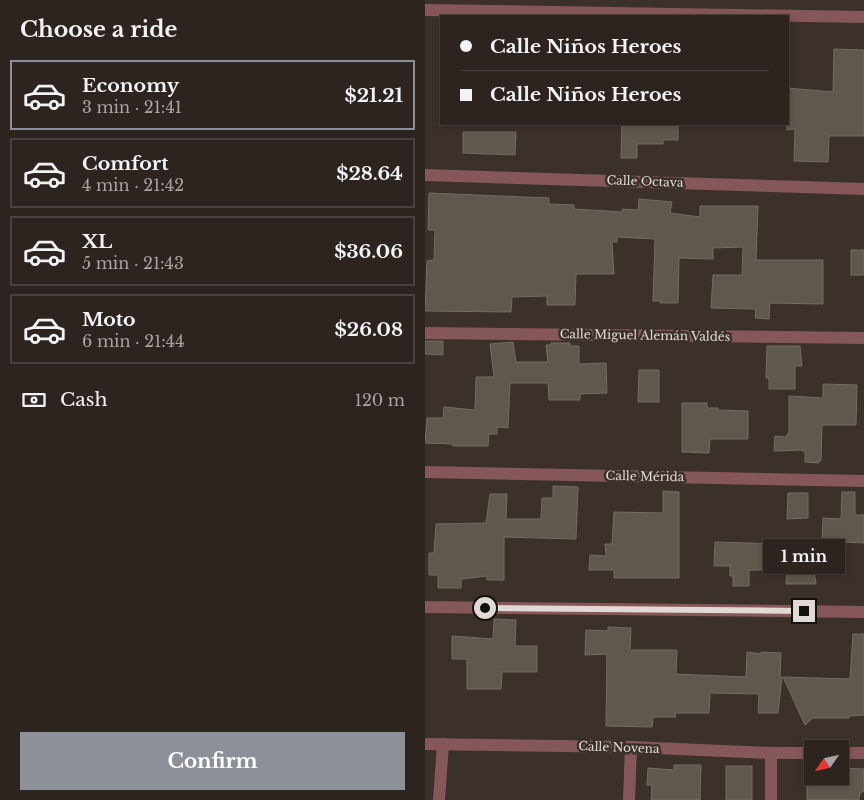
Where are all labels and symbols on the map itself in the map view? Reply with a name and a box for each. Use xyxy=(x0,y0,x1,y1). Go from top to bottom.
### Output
street label: Calle Octava xyxy=(606,172,684,190)
street label: Calle Miguel Alemán Valdés xyxy=(560,326,730,344)
street label: Calle Mérida xyxy=(606,468,685,484)
callout: 1 min xyxy=(763,538,845,574)
route start xyxy=(474,597,496,619)
route end xyxy=(793,600,815,622)
street label: Calle Novena xyxy=(578,738,660,756)
north arrow xyxy=(804,740,849,785)

